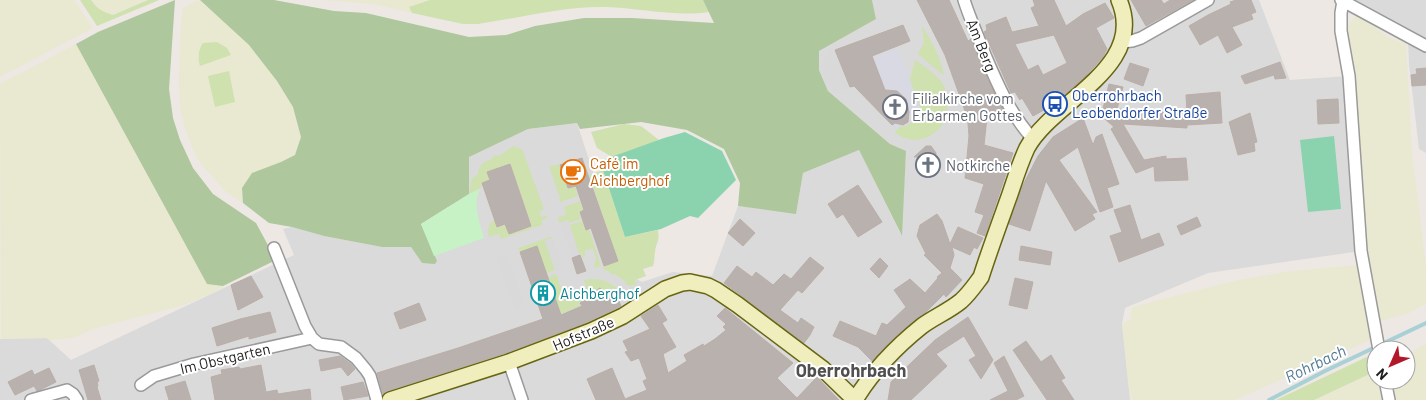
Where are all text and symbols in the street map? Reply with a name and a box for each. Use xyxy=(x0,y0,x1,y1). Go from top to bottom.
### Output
street label: Am Berg xyxy=(963,16,1001,74)
place label: Oberrohrbach Leobendorfer Straße xyxy=(1072,86,1208,121)
place label: Filialkirche vom Erbarmen Gottes xyxy=(912,89,1022,124)
bus stop icon: Oberrohrbach Leobendorfer Straße xyxy=(1042,91,1068,117)
church icon: Filialkirche vom Erbarmen Gottes xyxy=(882,94,908,120)
church icon: Notkirche xyxy=(915,152,941,178)
place label: Café im Aichberghof xyxy=(590,154,670,189)
place label: Notkirche xyxy=(946,156,1010,174)
cafe icon: Café im Aichberghof xyxy=(560,159,586,185)
building icon: Aichberghof xyxy=(530,280,556,306)
place label: Aichberghof xyxy=(560,284,640,302)
street label: Hofstraße xyxy=(550,312,616,354)
street label: Im Obstgarten xyxy=(178,339,272,377)
water label: Rohrbach xyxy=(1281,340,1349,386)
north arrow xyxy=(1366,340,1416,390)
district label: Oberrohrbach xyxy=(796,359,906,381)
text: N xyxy=(1372,365,1391,384)

